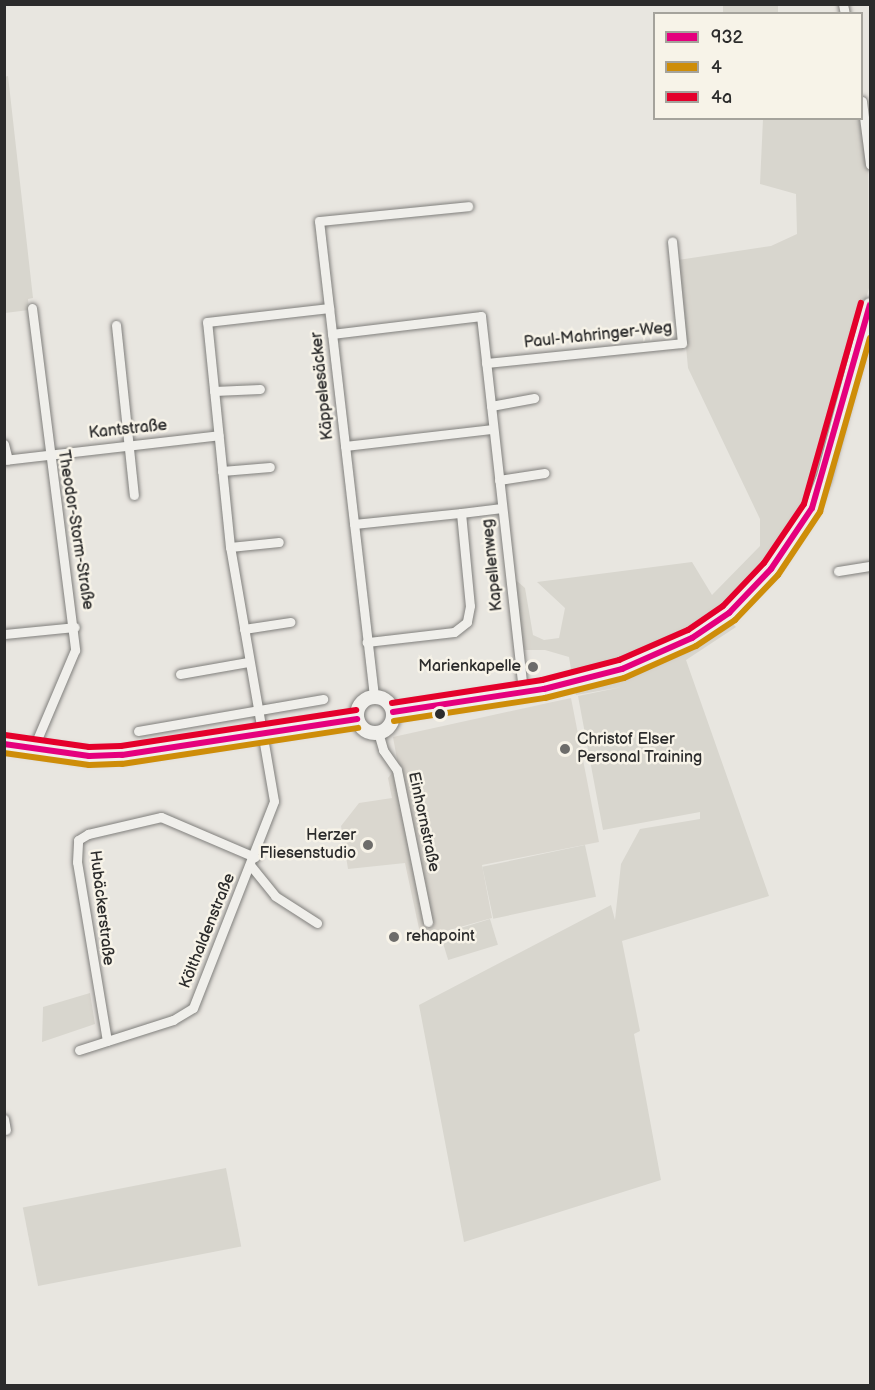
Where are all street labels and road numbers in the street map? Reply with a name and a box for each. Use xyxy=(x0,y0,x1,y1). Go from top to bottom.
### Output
street label: Paul-Mahringer-Weg xyxy=(523,319,673,353)
street label: Käppelesäcker xyxy=(308,331,338,441)
street label: Kantstraße xyxy=(88,416,168,444)
street label: Theodor-Storm-Straße xyxy=(53,449,97,611)
street label: Kapellenweg xyxy=(479,518,507,612)
street label: Einhornstraße xyxy=(403,770,443,874)
street label: Hubäckerstraße xyxy=(84,849,118,967)
street label: Költhaldenstraße xyxy=(176,871,240,991)

